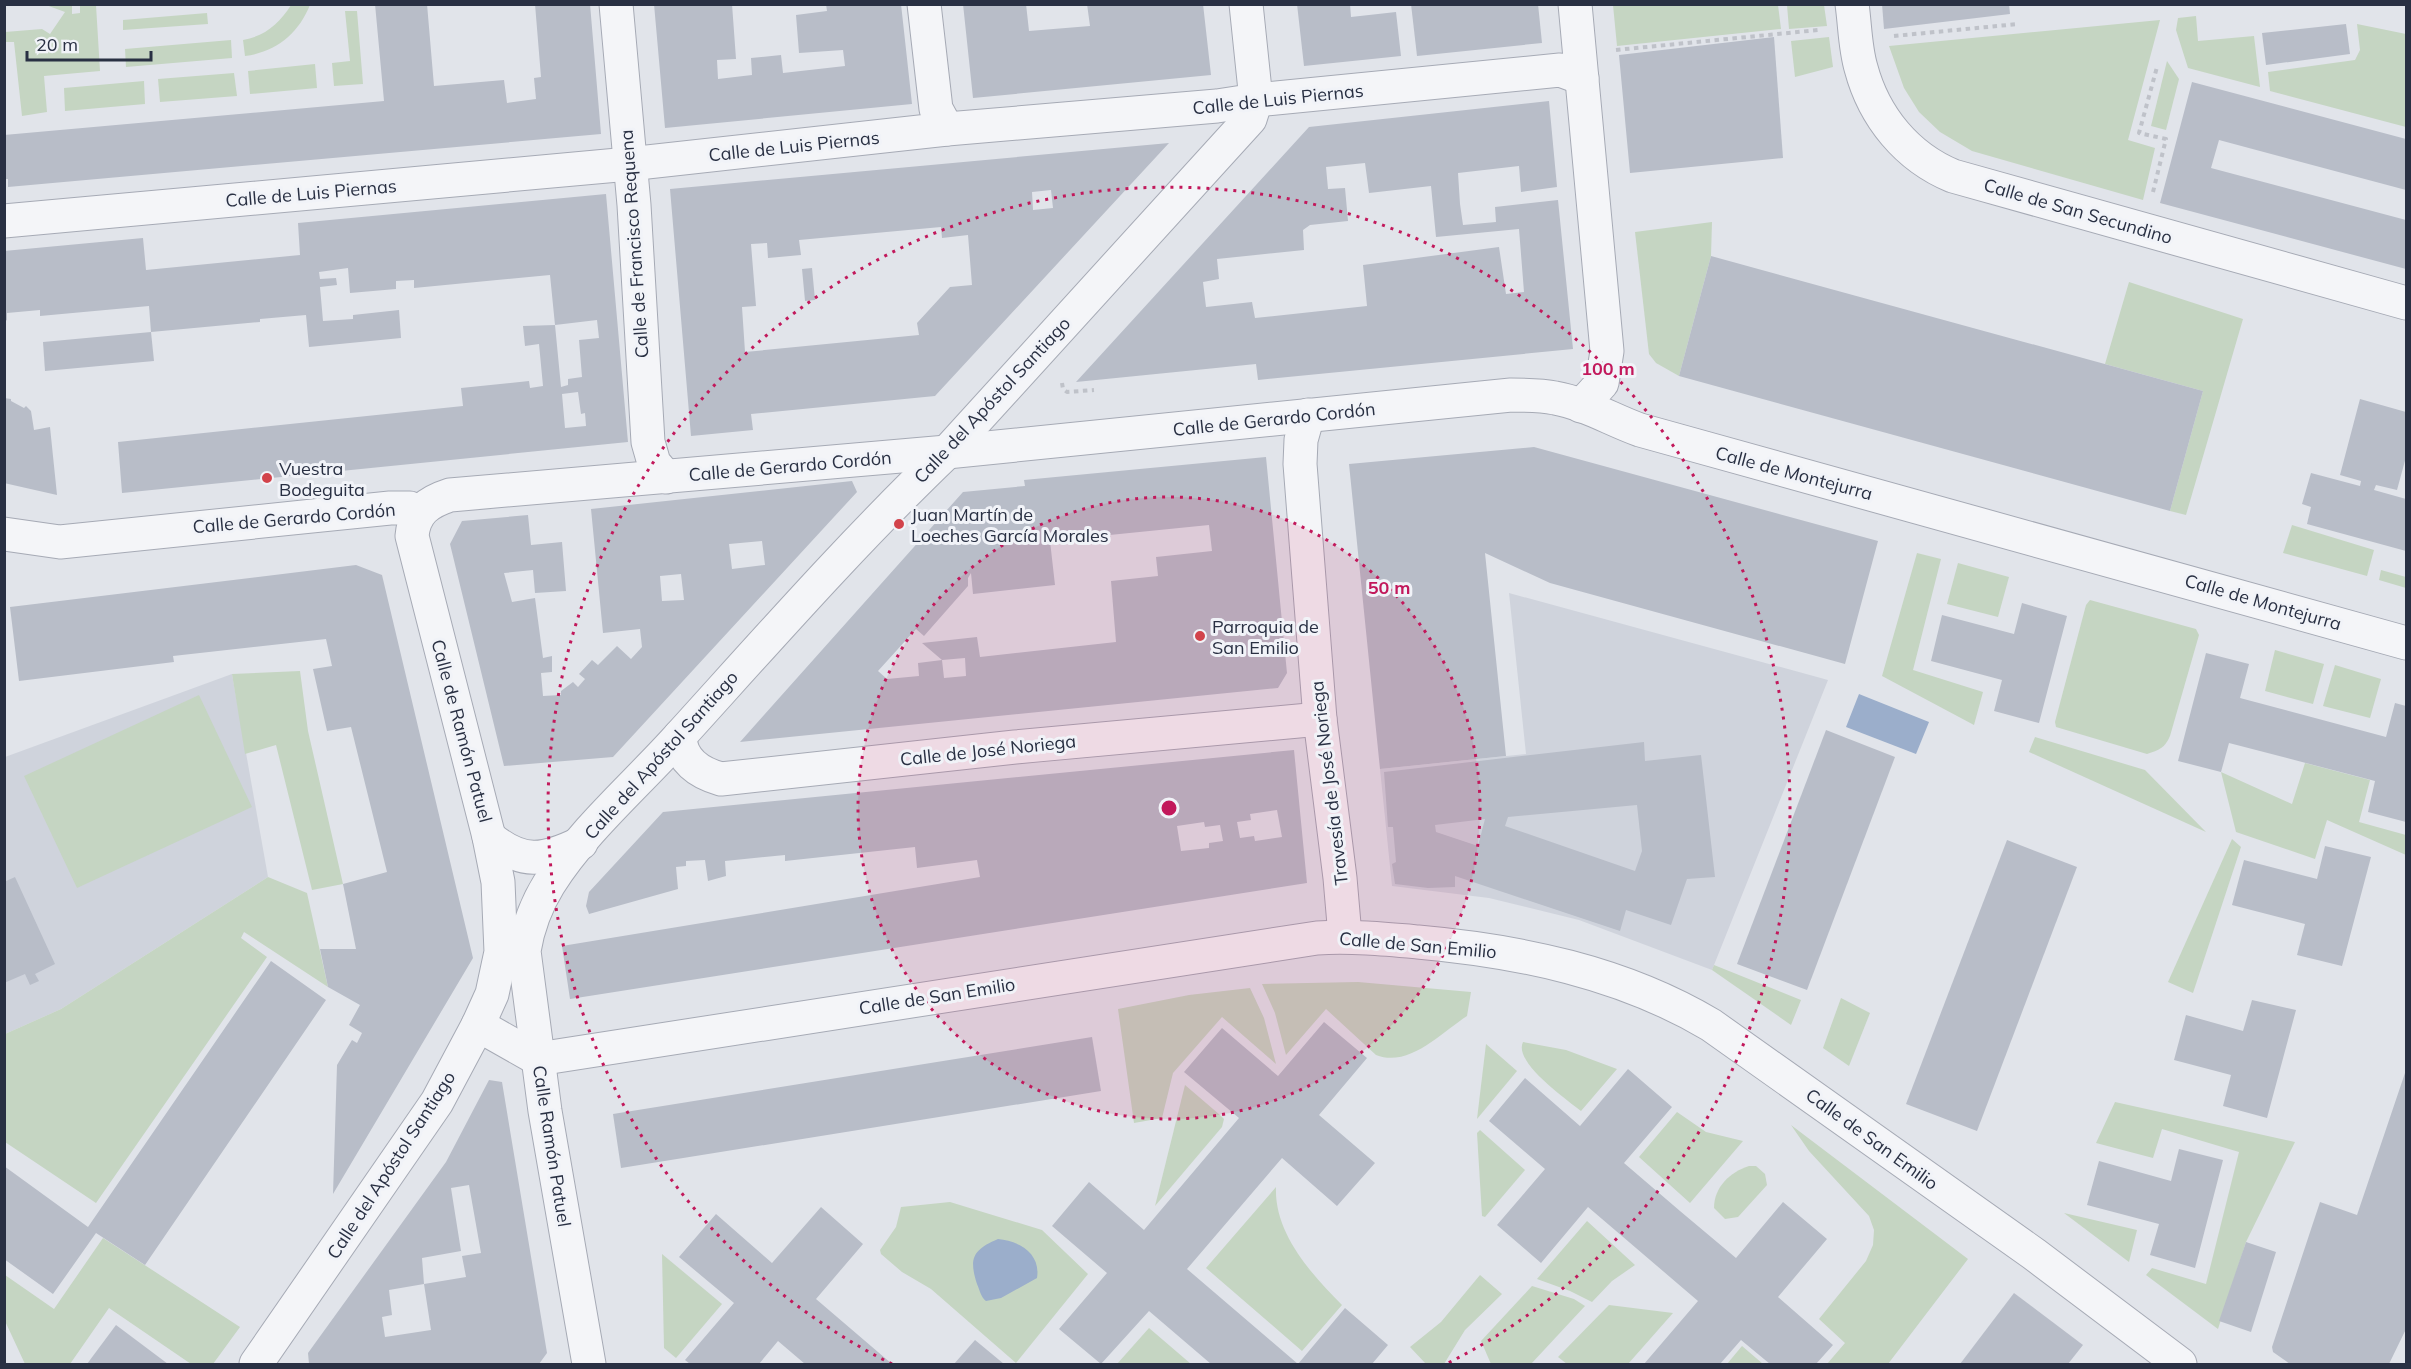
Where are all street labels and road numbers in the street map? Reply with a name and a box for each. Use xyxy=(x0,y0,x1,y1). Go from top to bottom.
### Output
street label: Calle de Luis Piernas xyxy=(1191,79,1365,119)
street label: Calle de Luis Piernas xyxy=(707,126,881,166)
street label: Calle de Francisco Requena xyxy=(615,129,653,359)
street label: Calle de San Secundino xyxy=(1981,173,2175,249)
street label: Calle de Luis Piernas xyxy=(224,174,398,212)
street label: Calle del Apóstol Santiago xyxy=(909,312,1075,488)
street label: Calle de Gerardo Cordón xyxy=(1172,397,1376,441)
street label: Calle de Montejurra xyxy=(1713,441,1875,505)
street label: Calle de Gerardo Cordón xyxy=(688,446,892,486)
street label: Calle de Gerardo Cordón xyxy=(192,498,396,538)
street label: Calle de Montejurra xyxy=(2182,569,2344,635)
street label: Calle de Ramón Patuel xyxy=(426,637,498,825)
street label: Calle del Apóstol Santiago xyxy=(579,666,743,844)
street label: Travesía de José Noriega xyxy=(1305,680,1353,886)
street label: Calle de José Noriega xyxy=(899,729,1077,771)
street label: Calle de San Emilio xyxy=(1338,927,1498,963)
street label: Calle de San Emilio xyxy=(857,972,1017,1020)
street label: Calle Ramón Patuel xyxy=(528,1064,576,1228)
street label: Calle del Apóstol Santiago xyxy=(322,1067,460,1263)
street label: Calle de San Emilio xyxy=(1801,1083,1943,1195)

